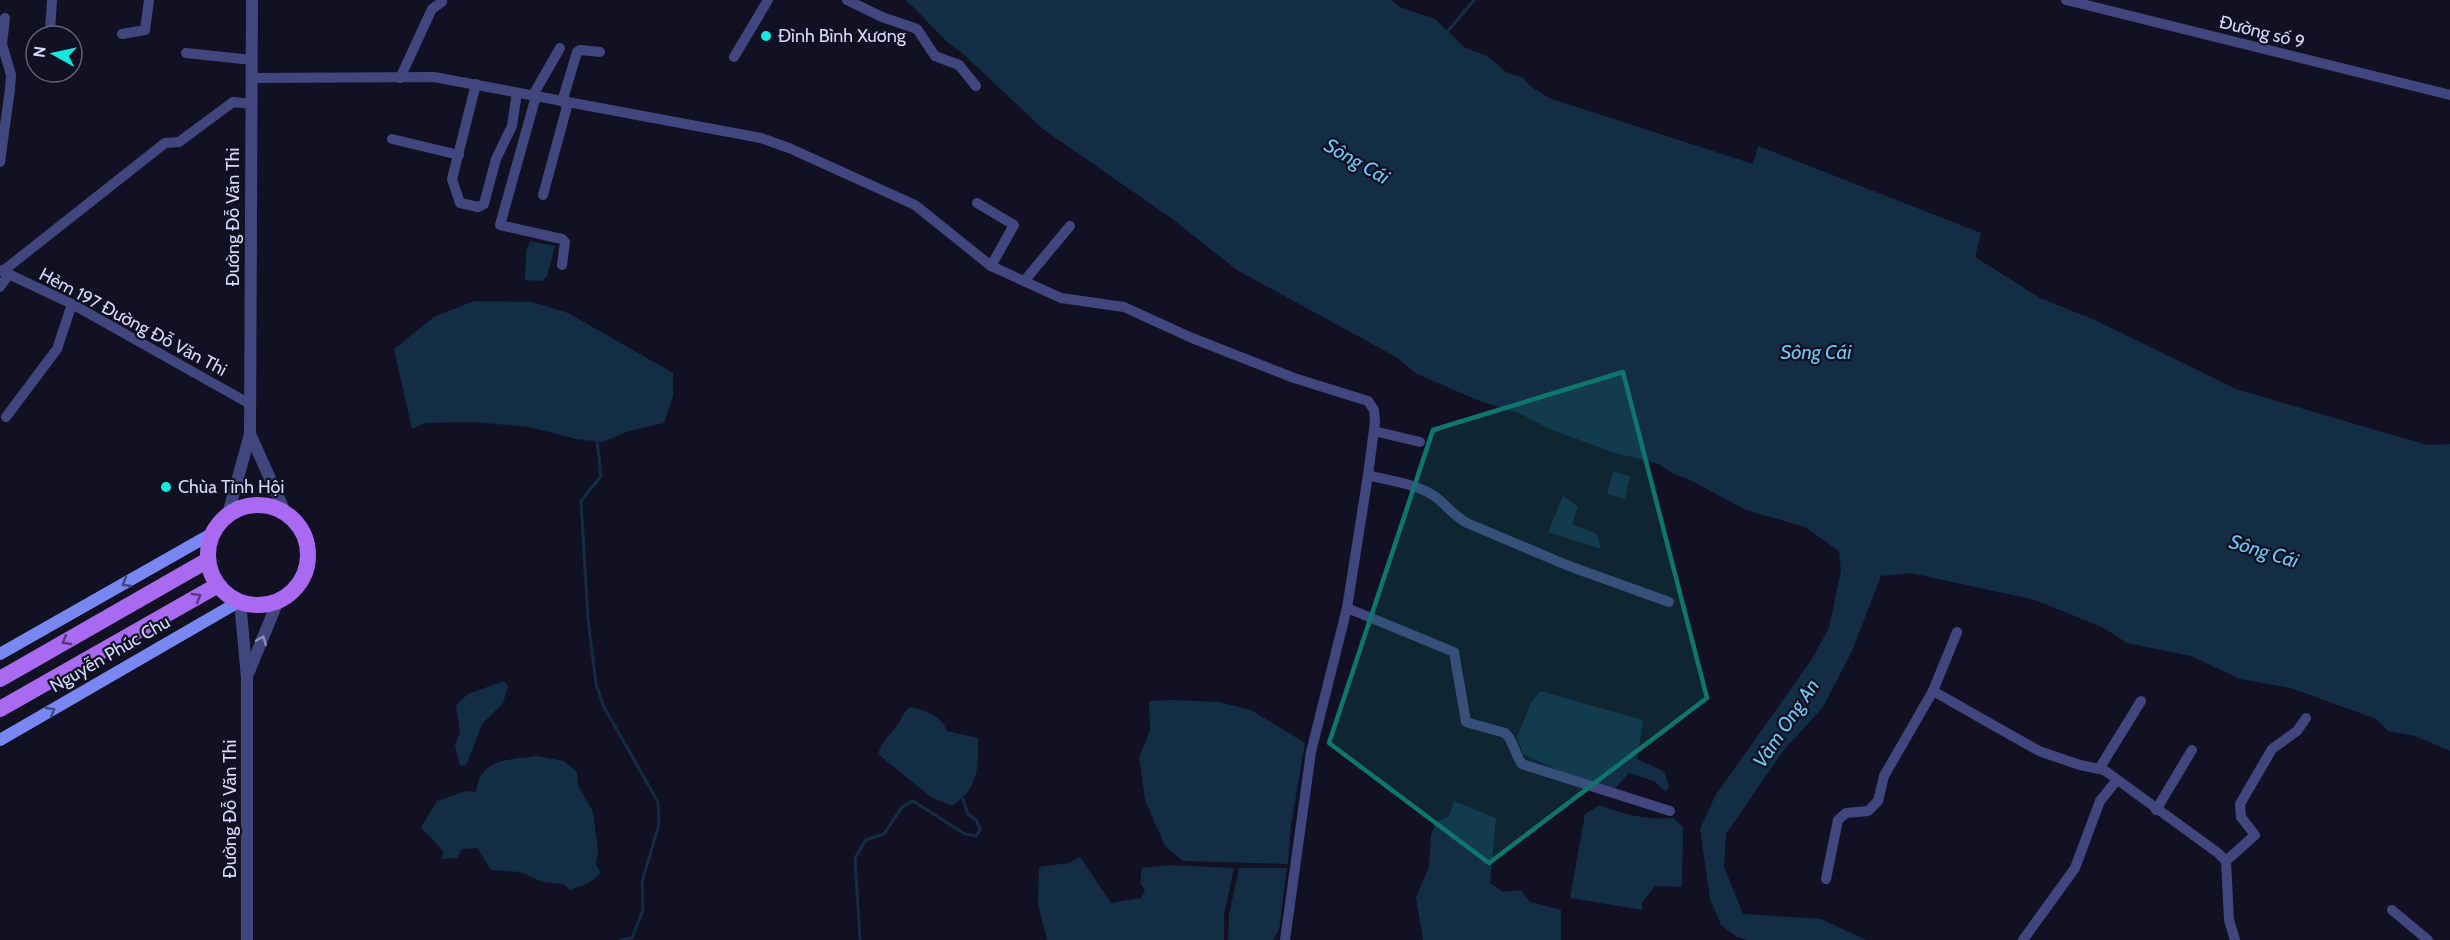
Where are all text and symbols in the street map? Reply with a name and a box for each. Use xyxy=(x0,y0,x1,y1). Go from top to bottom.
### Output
street label: Đường số 9 xyxy=(2217,11,2307,53)
north arrow xyxy=(24,24,84,84)
place label: Đình Bình Xương xyxy=(778,25,907,47)
marker: Đình Bình Xương xyxy=(759,29,773,43)
text: N xyxy=(29,45,50,59)
water label: Sông Cái xyxy=(1320,133,1394,189)
street label: Đường Đỗ Văn Thi xyxy=(222,148,244,286)
street label: Hẻm 197 Đường Đỗ Văn Thi xyxy=(35,263,231,381)
water label: Sông Cái xyxy=(1781,340,1852,364)
place label: Chùa Tỉnh Hội xyxy=(178,476,284,498)
marker: Chùa Tỉnh Hội xyxy=(159,480,173,494)
water label: Sông Cái xyxy=(2227,529,2302,573)
one-way arrow xyxy=(122,576,132,587)
one-way arrow xyxy=(191,593,201,604)
street label: Nguyễn Phúc Chu xyxy=(46,611,174,697)
one-way arrow xyxy=(62,634,72,645)
one-way arrow xyxy=(255,635,267,646)
water label: Vàm Ong An xyxy=(1748,674,1824,772)
one-way arrow xyxy=(45,707,55,718)
street label: Đường Đỗ Văn Thi xyxy=(219,740,241,878)

